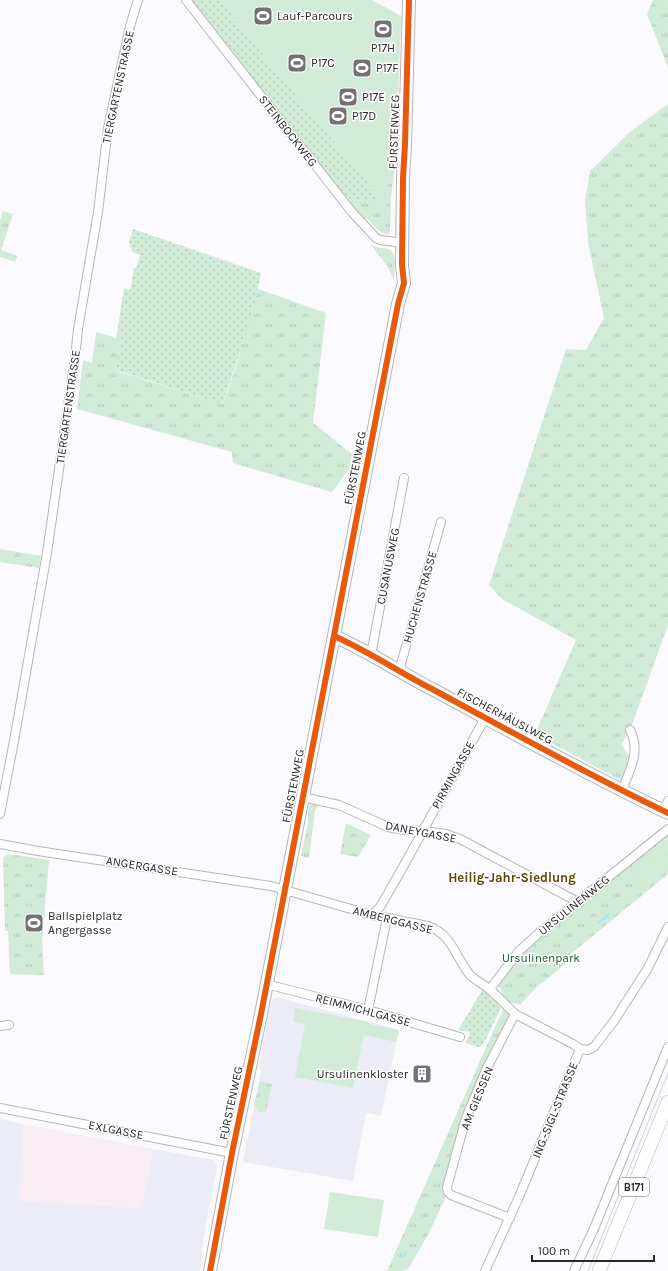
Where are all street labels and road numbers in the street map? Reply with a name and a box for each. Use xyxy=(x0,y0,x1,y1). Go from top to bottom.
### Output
street label: TIERGARTENSTRASSE xyxy=(99,29,137,145)
street label: STEINBOCKWEG xyxy=(256,93,320,169)
street label: FÜRSTENWEG xyxy=(386,94,402,170)
street label: TIERGARTENSTRASSE xyxy=(53,349,83,465)
street label: FÜRSTENWEG xyxy=(341,430,369,506)
street label: CUSANUSWEG xyxy=(374,526,402,606)
street label: HUCHENSTRASSE xyxy=(400,549,440,645)
street label: FISCHERHÄUSLWEG xyxy=(455,685,555,747)
street label: PIRMINGASSE xyxy=(429,739,477,811)
street label: FÜRSTENWEG xyxy=(279,748,307,824)
street label: DANEYGASSE xyxy=(384,818,458,846)
street label: ANGERGASSE xyxy=(105,853,179,879)
street label: URSULINENWEG xyxy=(536,872,612,938)
street label: AMBERGGASSE xyxy=(351,903,435,937)
street label: REIMMICHLGASSE xyxy=(314,991,412,1029)
street label: ING.-SIGL-STRASSE xyxy=(529,1060,581,1160)
street label: AM GIESSEN xyxy=(458,1064,496,1132)
street label: FÜRSTENWEG xyxy=(216,1065,246,1141)
street label: EXLGASSE xyxy=(87,1118,145,1142)
road number: B171 xyxy=(619,1178,649,1196)

